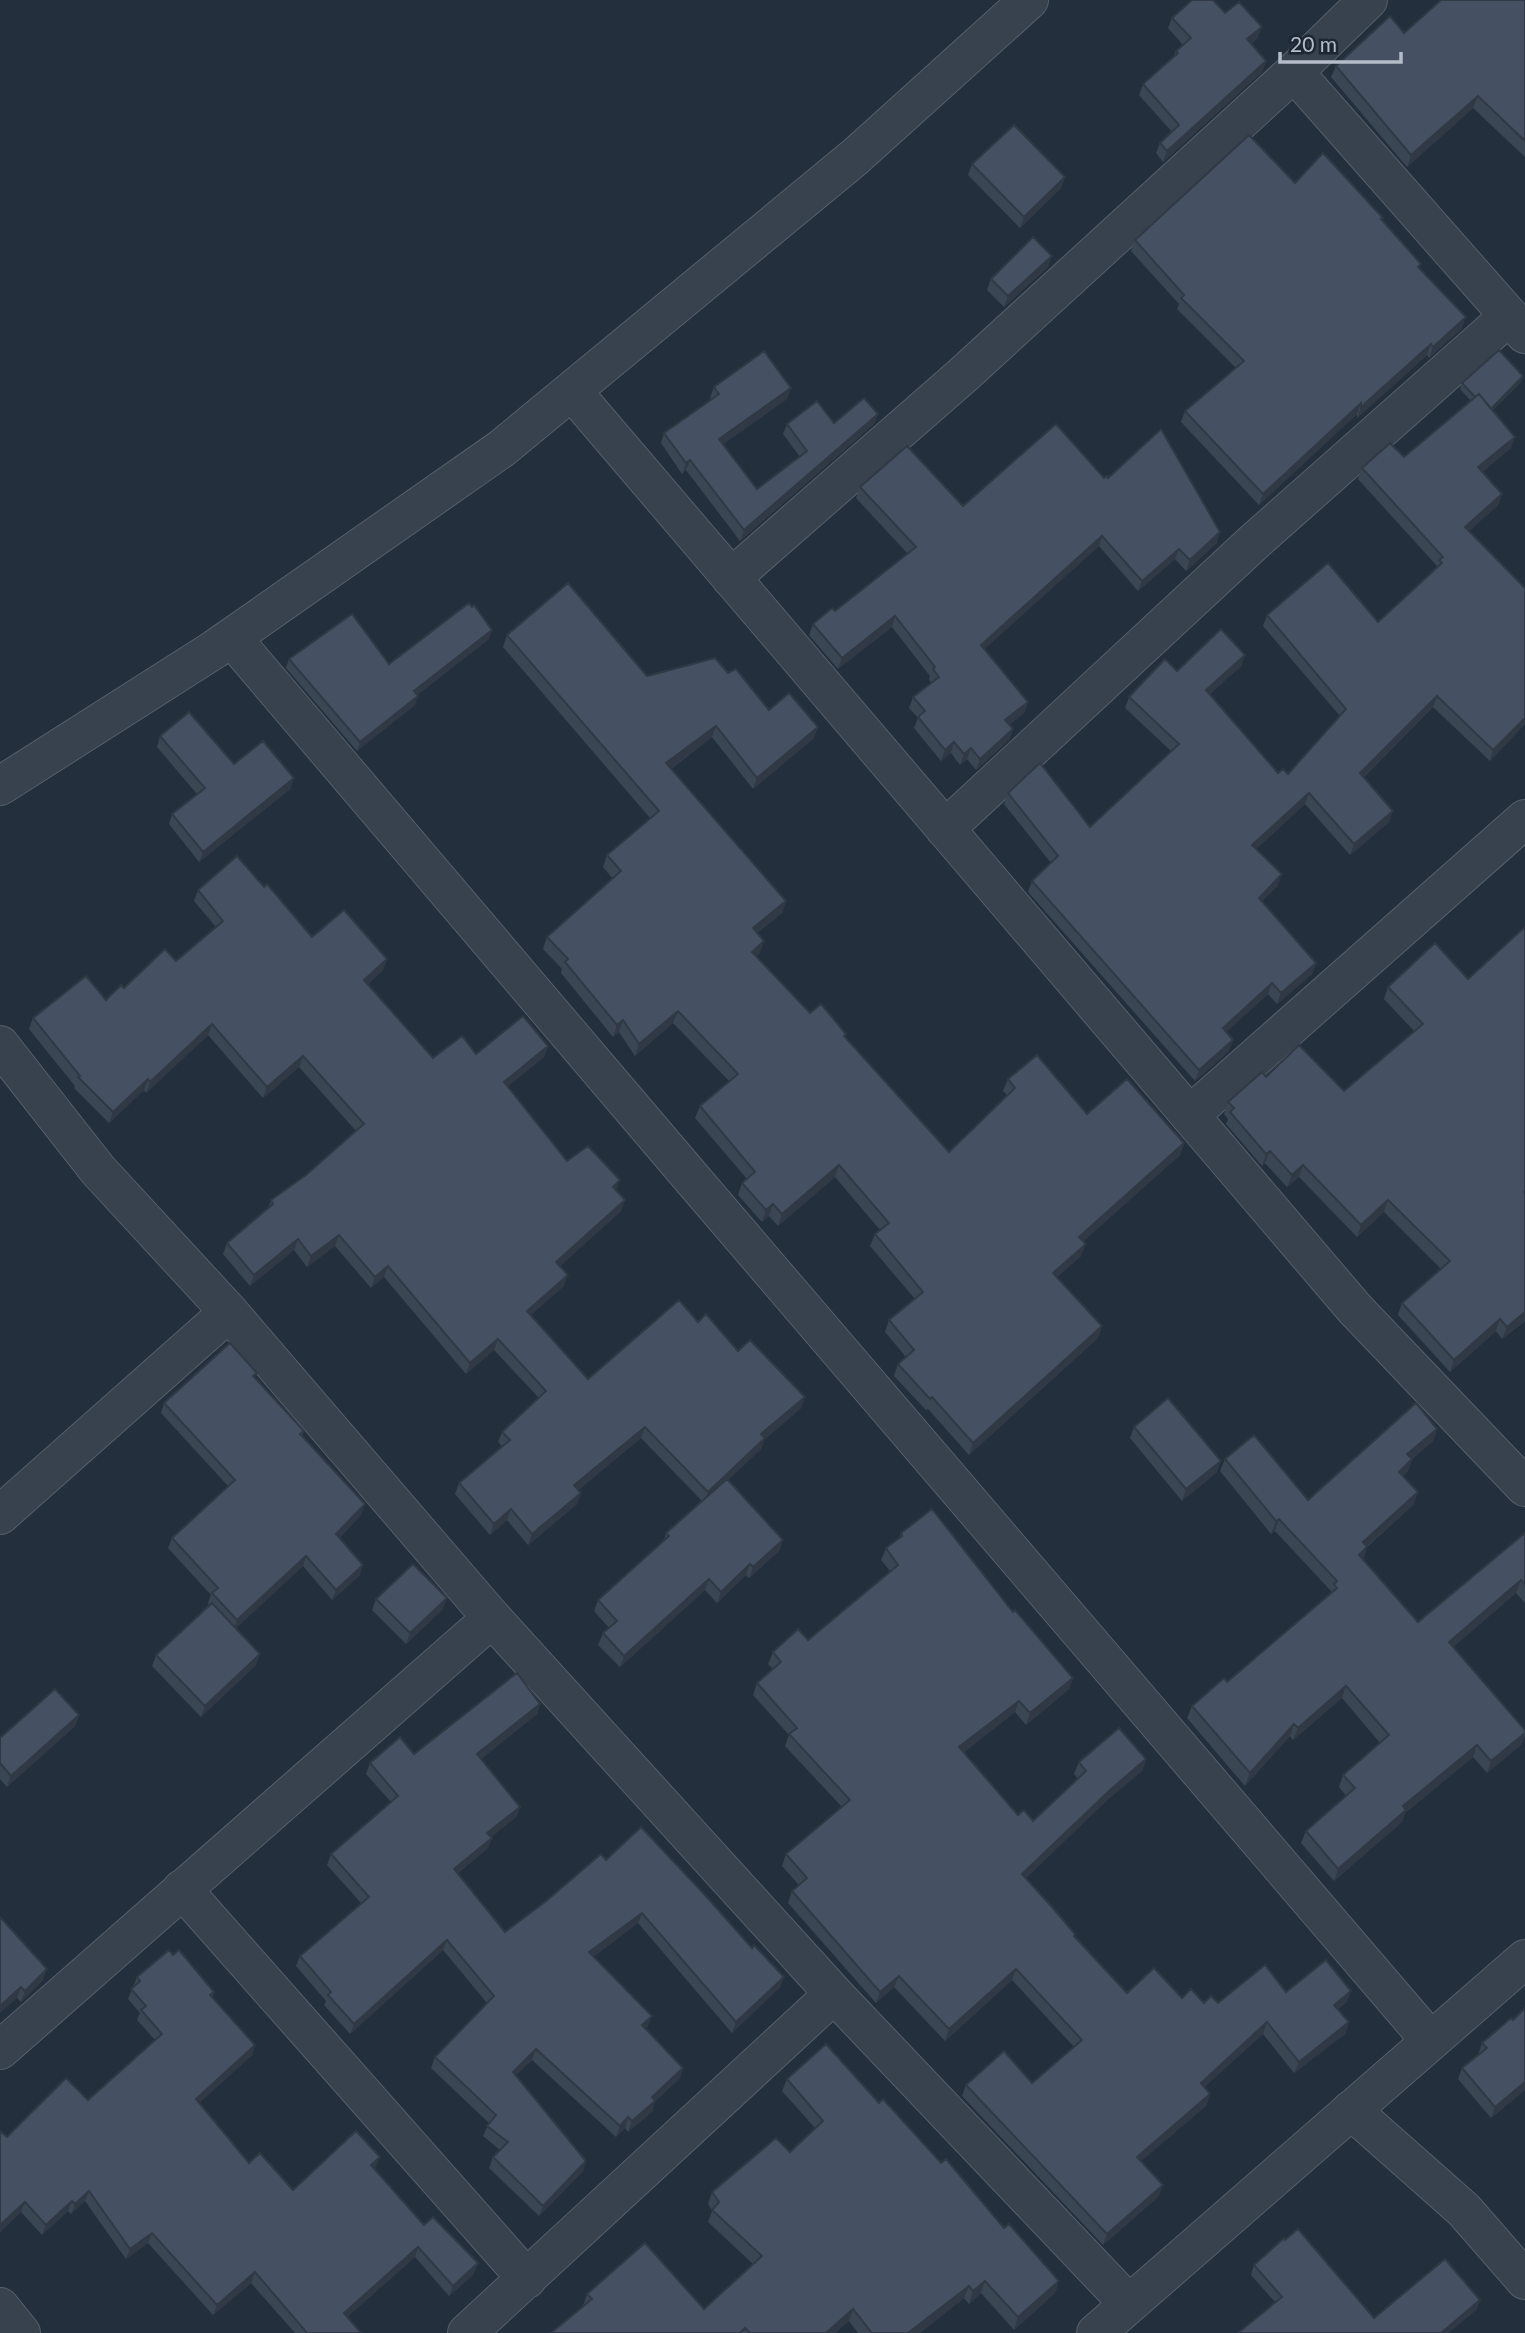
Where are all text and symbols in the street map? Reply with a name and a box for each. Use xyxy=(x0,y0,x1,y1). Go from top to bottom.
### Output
scale bar xyxy=(1280,21,1401,65)
text: 20 m xyxy=(1290,31,1337,56)

